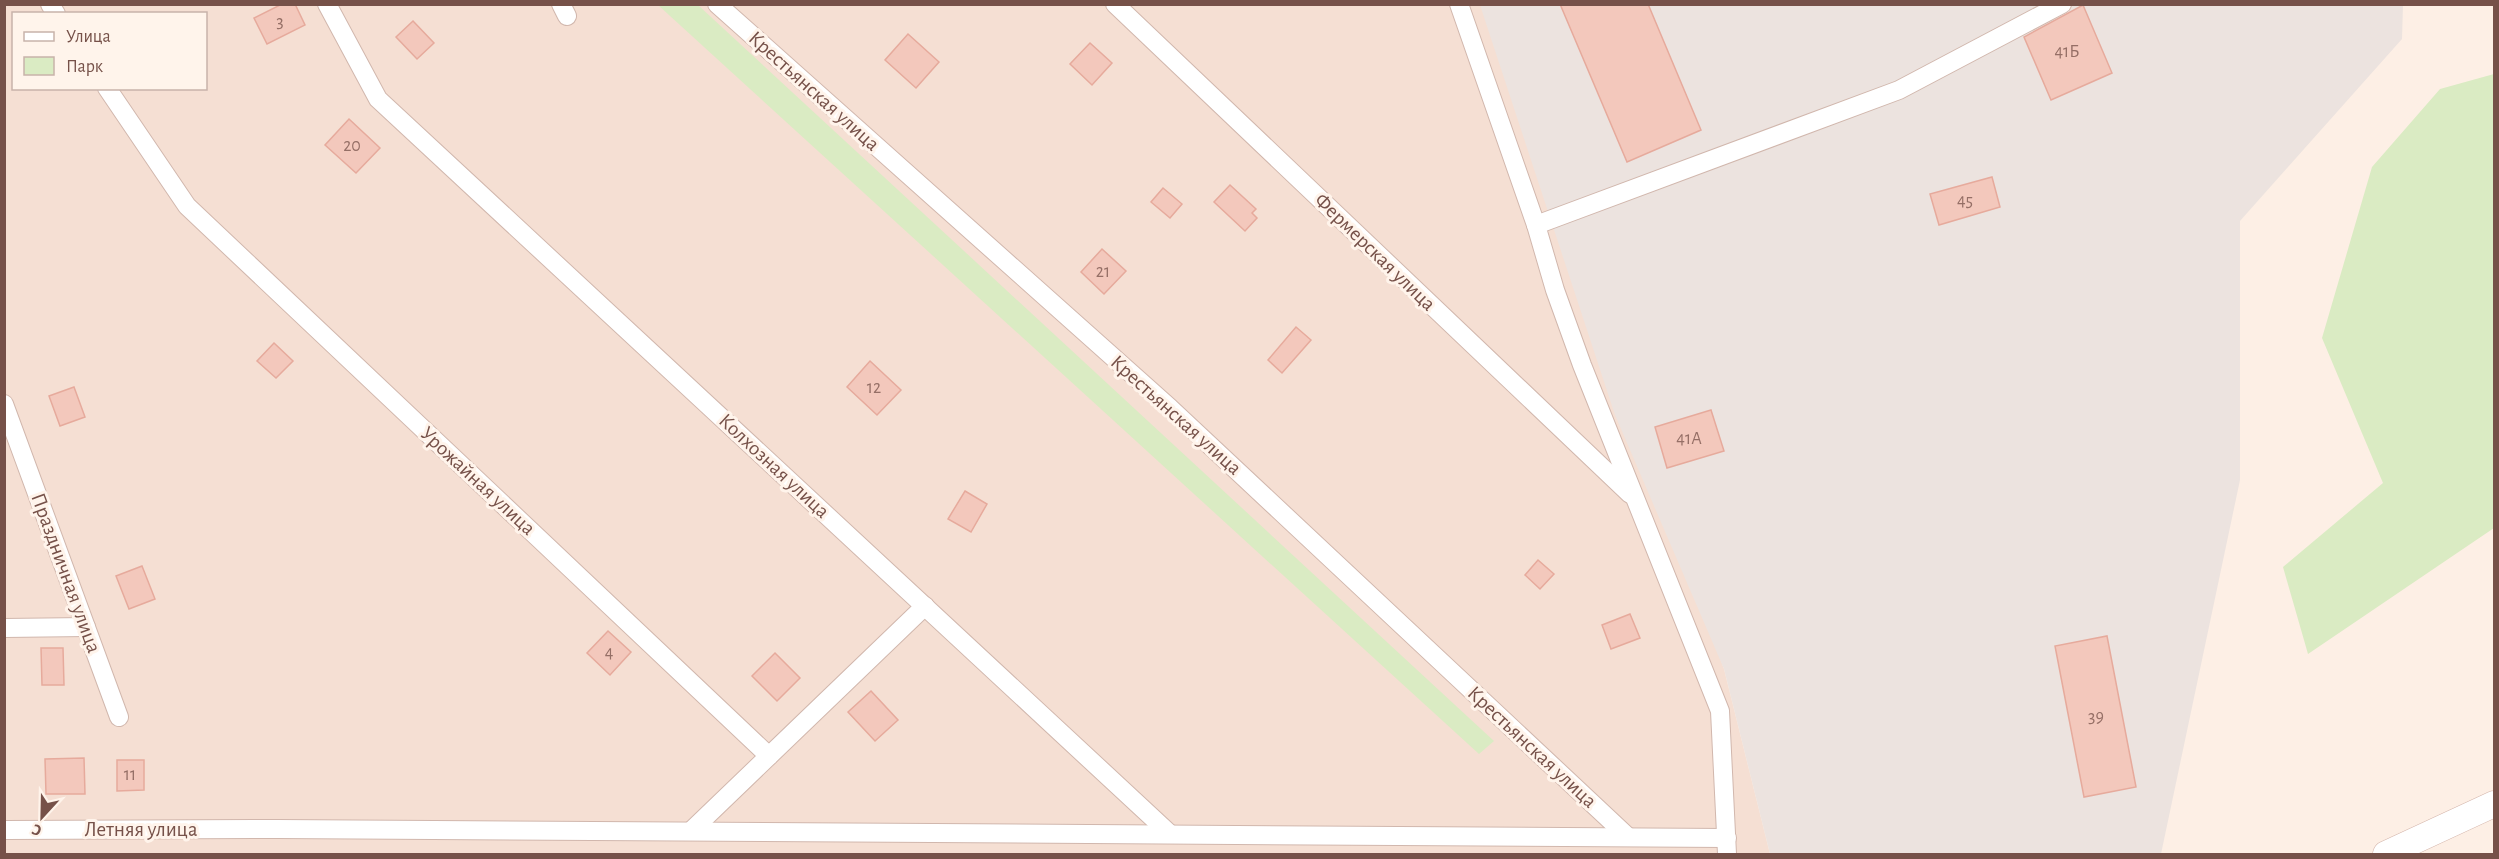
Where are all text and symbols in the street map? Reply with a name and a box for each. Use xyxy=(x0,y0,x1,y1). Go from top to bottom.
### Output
legend xyxy=(12,12,207,90)
house number: 3 xyxy=(276,13,284,31)
street label: Крестьянская улица xyxy=(745,27,884,155)
text: Улица xyxy=(66,28,111,46)
house number: 41Б xyxy=(2054,43,2080,61)
text: Парк xyxy=(66,58,104,76)
house number: 20 xyxy=(343,137,361,155)
street label: Фермерская улица xyxy=(1310,189,1440,315)
house number: 45 xyxy=(1957,192,1973,210)
house number: 21 xyxy=(1096,263,1110,281)
street label: Крестьянская улица xyxy=(1107,351,1246,479)
house number: 12 xyxy=(867,379,881,397)
street label: Колхозная улица xyxy=(715,410,834,523)
street label: Урожайная улица xyxy=(417,423,540,540)
house number: 41А xyxy=(1676,430,1702,448)
street label: Праздничная улица xyxy=(27,490,105,656)
house number: 4 xyxy=(605,644,614,662)
street label: Крестьянская улица xyxy=(1463,682,1601,812)
house number: 39 xyxy=(2088,708,2104,726)
house number: 11 xyxy=(124,766,136,784)
north arrow xyxy=(12,787,72,847)
street label: Летняя улица xyxy=(84,819,198,840)
text: С xyxy=(30,821,44,839)

